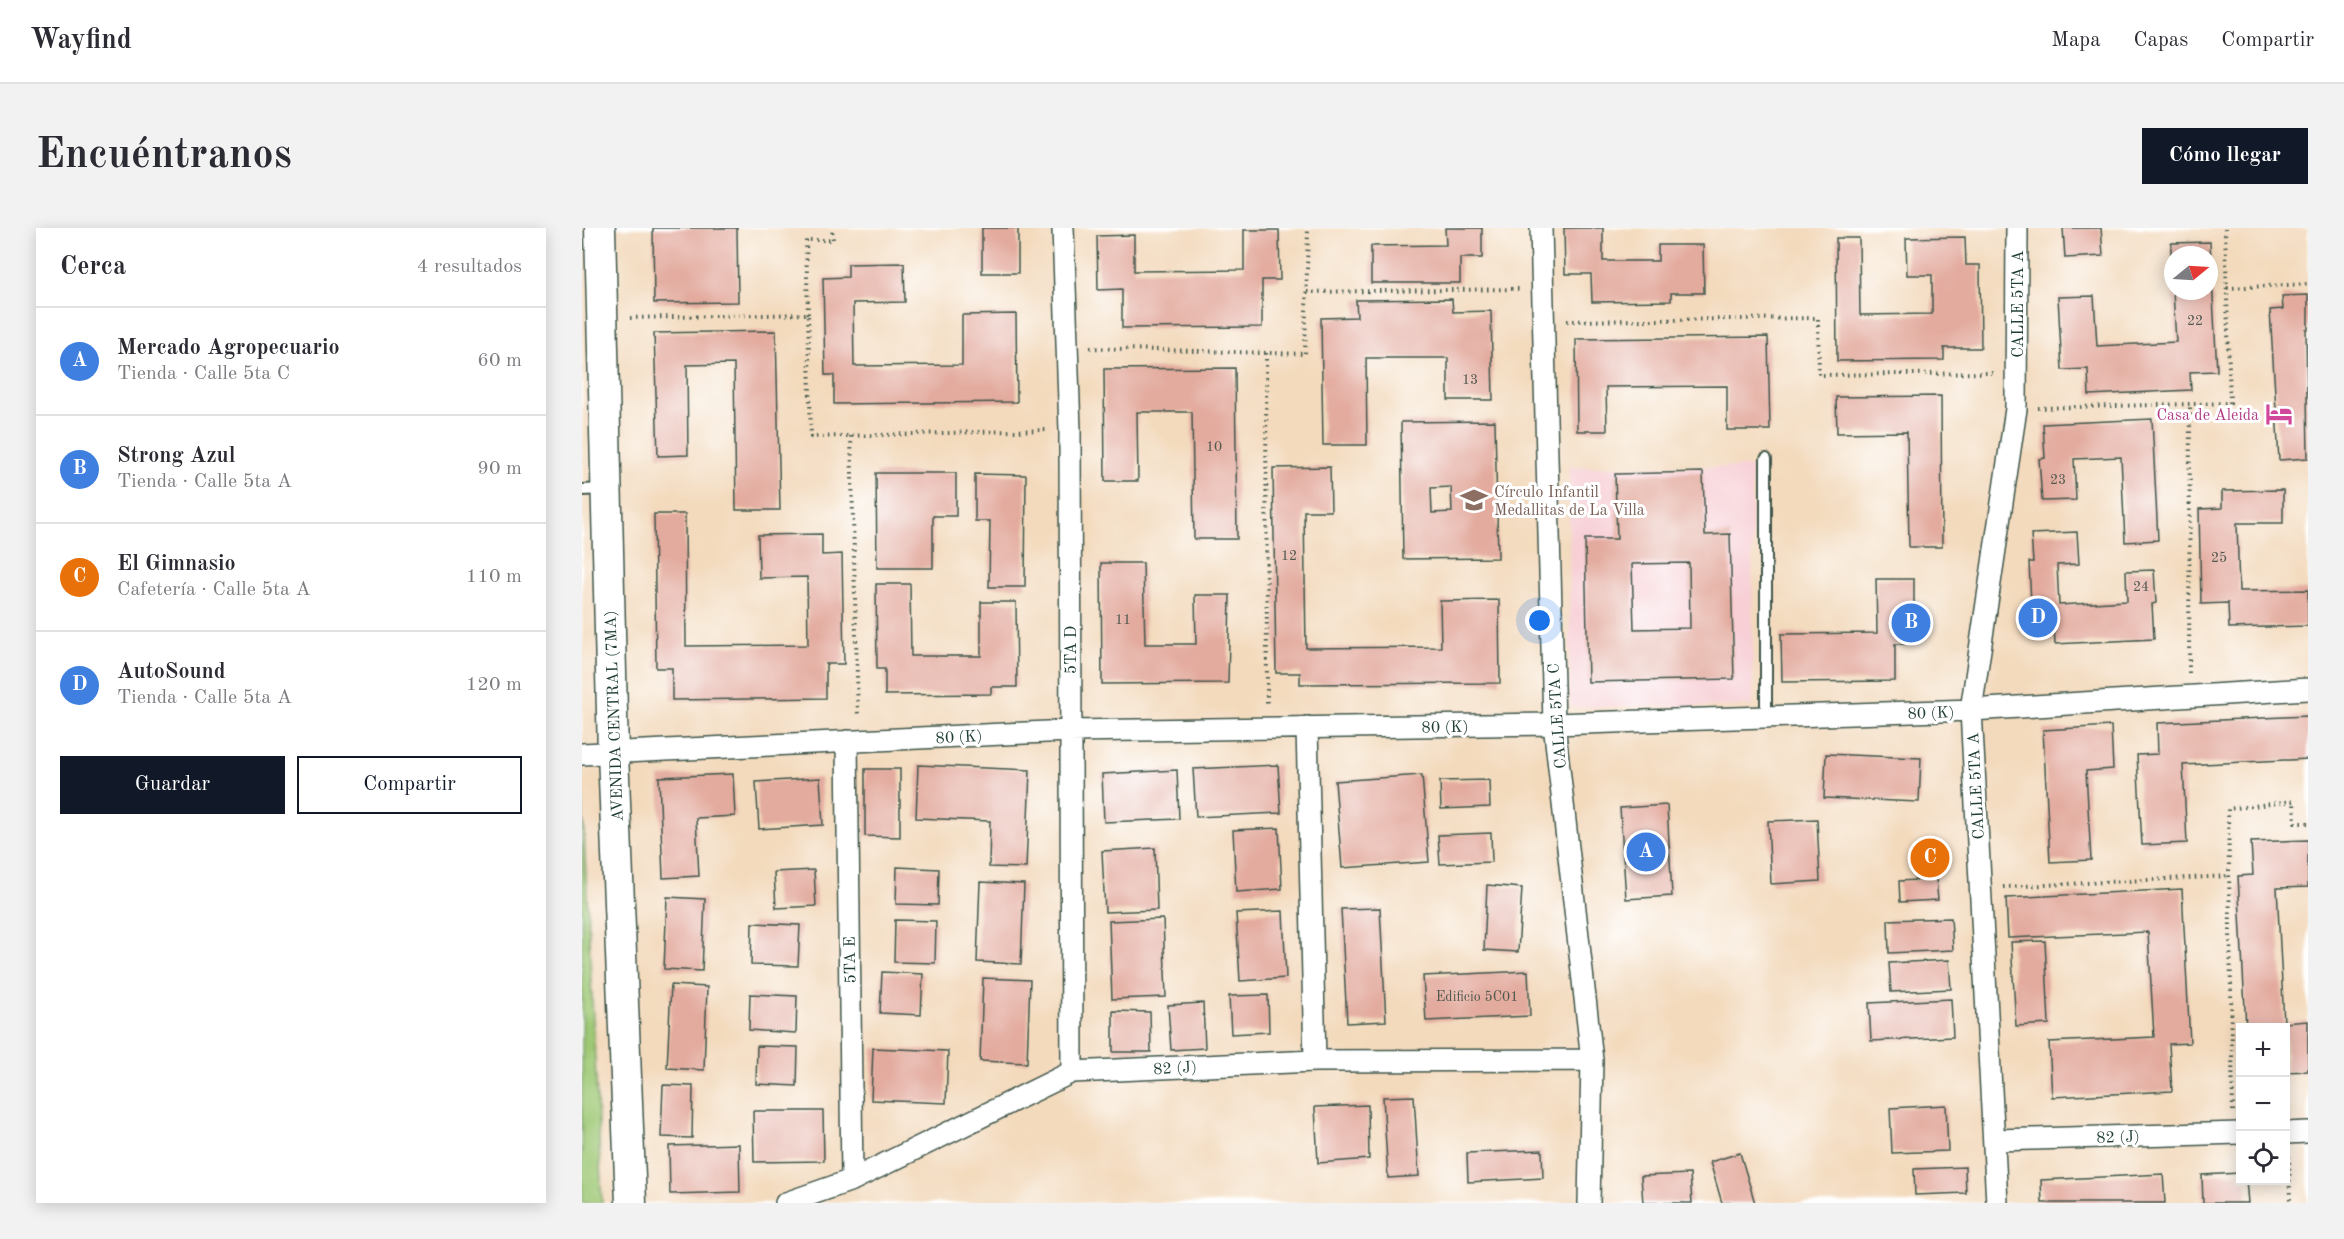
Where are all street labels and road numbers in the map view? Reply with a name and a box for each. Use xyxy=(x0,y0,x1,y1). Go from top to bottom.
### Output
street label: CALLE 5TA A xyxy=(2011,250,2027,358)
street label: AVENIDA CENTRAL (7MA) xyxy=(602,610,627,822)
street label: 5TA D xyxy=(1064,626,1080,674)
street label: CALLE 5TA C xyxy=(1546,662,1570,769)
street label: 80 (K) xyxy=(1907,704,1955,723)
street label: 80 (K) xyxy=(1421,719,1469,736)
street label: 80 (K) xyxy=(935,728,983,747)
street label: CALLE 5TA A xyxy=(1966,732,1988,840)
street label: 5TA E xyxy=(843,936,859,984)
street label: 82 (J) xyxy=(1153,1059,1197,1078)
street label: 82 (J) xyxy=(2096,1128,2140,1147)

